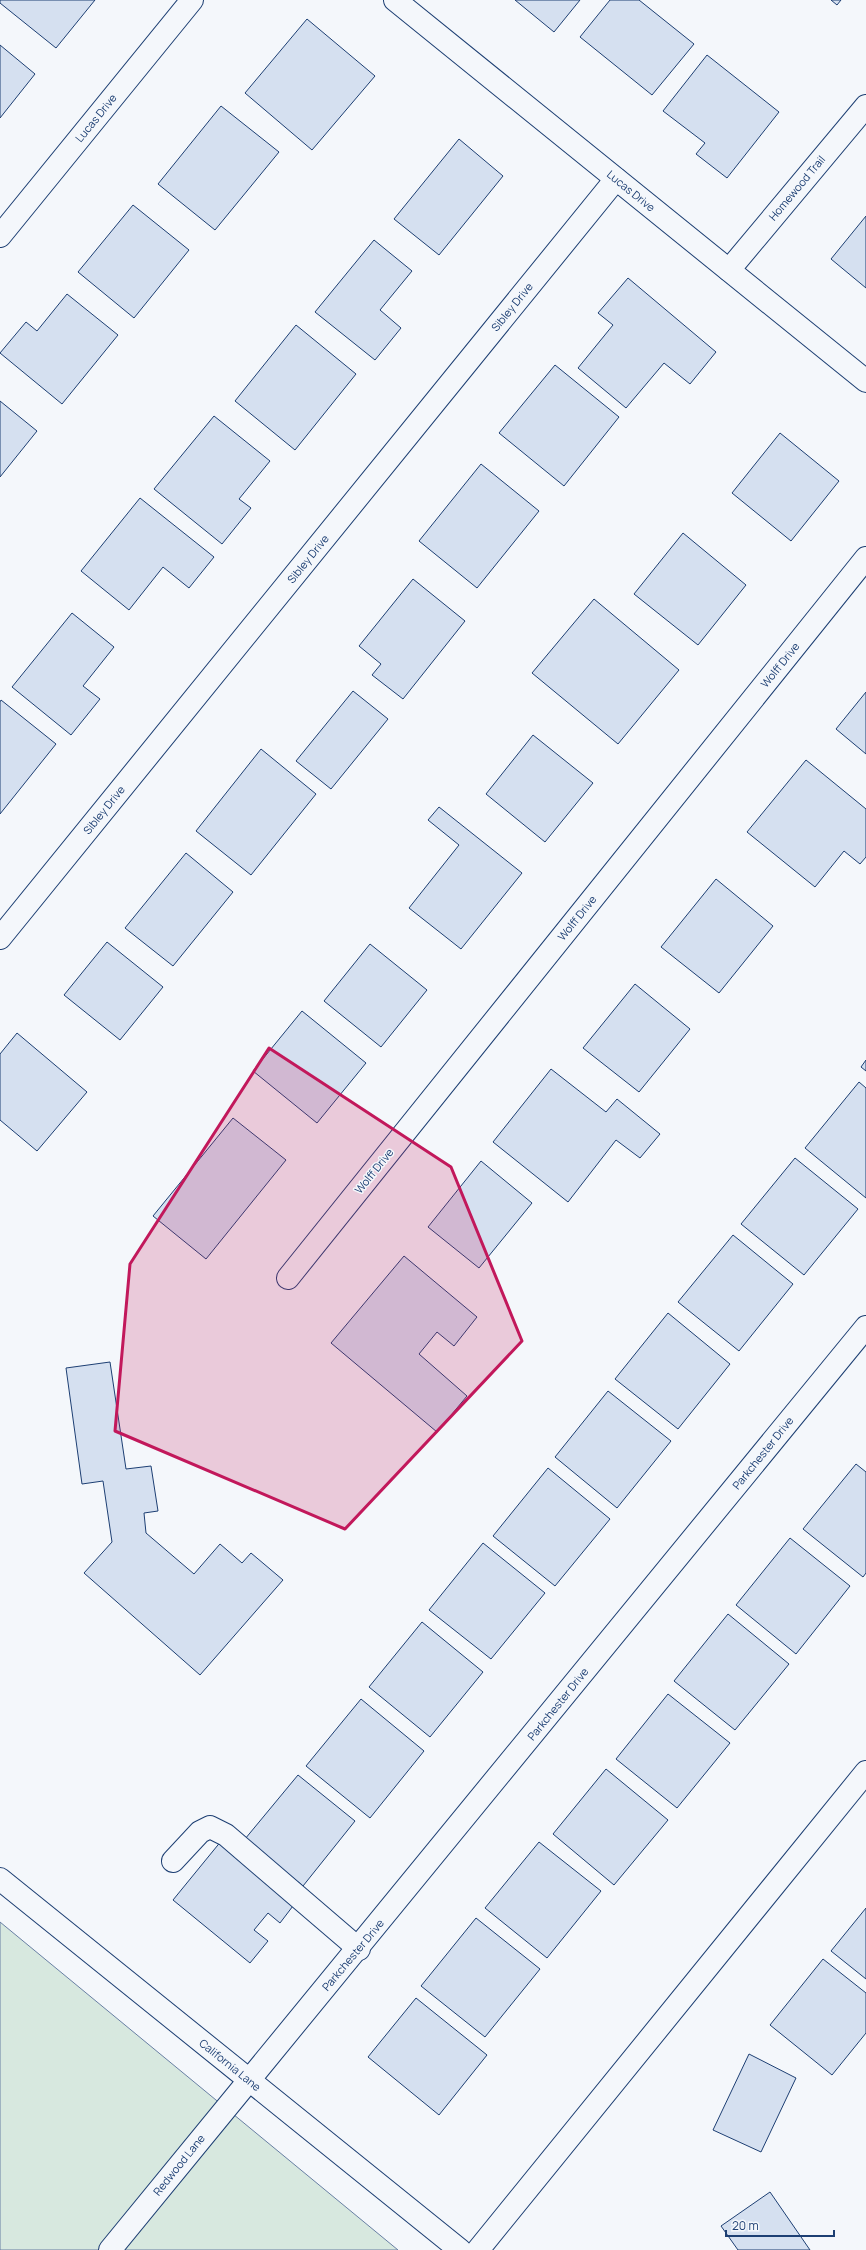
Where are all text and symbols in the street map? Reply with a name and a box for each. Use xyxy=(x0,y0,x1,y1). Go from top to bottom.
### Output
street label: Lucas Drive xyxy=(72,90,120,145)
street label: Homewood Trail xyxy=(765,152,828,223)
street label: Lucas Drive xyxy=(604,167,659,215)
street label: Sibley Drive xyxy=(487,279,536,334)
street label: Sibley Drive xyxy=(283,531,332,586)
street label: Wolff Drive xyxy=(757,639,803,690)
street label: Sibley Drive xyxy=(79,782,128,837)
street label: Wolff Drive xyxy=(554,892,600,943)
street label: Wolff Drive xyxy=(351,1145,397,1196)
street label: Parkchester Drive xyxy=(729,1413,797,1492)
street label: Parkchester Drive xyxy=(524,1664,592,1743)
street label: Parkchester Drive xyxy=(318,1915,387,1994)
street label: California Lane xyxy=(196,2035,265,2095)
street label: Redwood Lane xyxy=(149,2131,208,2198)
scale bar xyxy=(726,2212,834,2238)
text: 20 m xyxy=(732,2217,759,2234)

